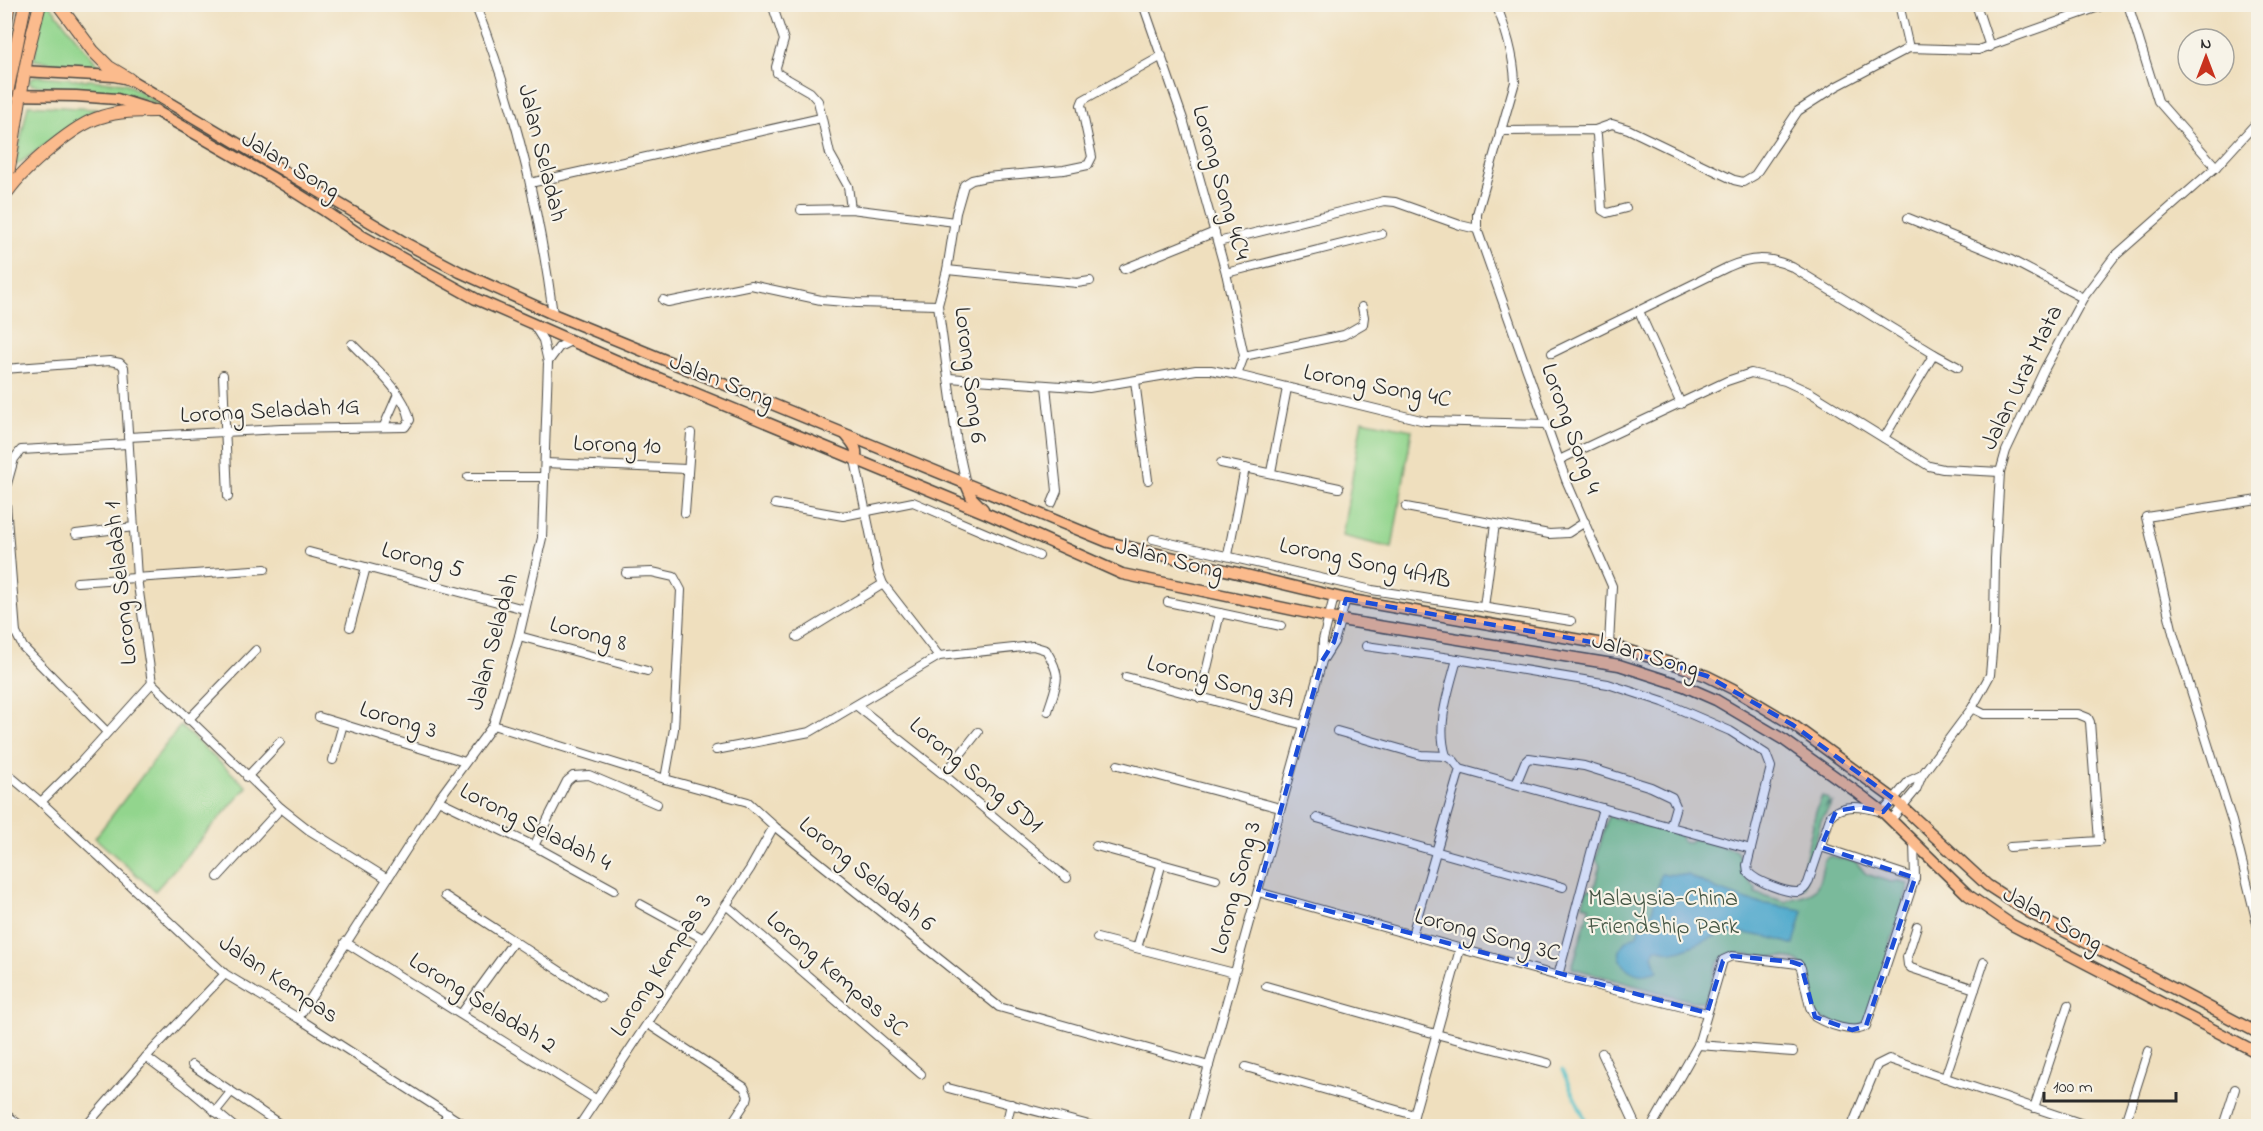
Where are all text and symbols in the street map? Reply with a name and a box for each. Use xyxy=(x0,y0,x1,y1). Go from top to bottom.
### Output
north arrow xyxy=(2176,27,2236,87)
text: N xyxy=(2201,32,2212,56)
street label: Jalan Seladah xyxy=(507,81,575,225)
street label: Lorong Song 4C4 xyxy=(1181,102,1259,265)
street label: Jalan Song xyxy=(234,123,346,209)
street label: Jalan Urat Mata xyxy=(1973,299,2073,457)
street label: Lorong Song 6 xyxy=(943,305,995,446)
street label: Jalan Song xyxy=(663,345,779,419)
street label: Lorong Song 4C xyxy=(1300,356,1454,418)
street label: Lorong Song 4 xyxy=(1530,359,1610,499)
street label: Lorong Seladah 1G xyxy=(179,390,361,434)
street label: Lorong 10 xyxy=(572,427,662,465)
street label: Lorong Seladah 1 xyxy=(96,499,148,667)
street label: Lorong Song 4A1B xyxy=(1276,529,1454,599)
street label: Jalan Song xyxy=(1111,530,1227,590)
street label: Lorong 5 xyxy=(377,533,467,589)
street label: Jalan Seladah xyxy=(459,570,529,714)
street label: Lorong 8 xyxy=(545,608,631,662)
street label: Jalan Song xyxy=(1587,624,1703,688)
street label: Lorong Song 3A xyxy=(1142,647,1298,719)
street label: Lorong 3 xyxy=(355,693,441,749)
street label: Lorong Song 5D1 xyxy=(900,709,1050,843)
street label: Lorong Seladah 4 xyxy=(453,775,617,882)
street label: Lorong Seladah 6 xyxy=(790,809,942,942)
street label: Lorong Song 3 xyxy=(1202,818,1272,958)
street label: Jalan Song xyxy=(1995,878,2109,962)
park label: Malaysia-China Friendship Park xyxy=(1586,882,1739,945)
street label: Lorong Kempas 3 xyxy=(602,887,722,1045)
street label: Lorong Song 3C xyxy=(1410,900,1564,972)
street label: Lorong Kempas 3C xyxy=(757,903,915,1047)
street label: Jalan Kempas xyxy=(211,927,345,1033)
street label: Lorong Seladah 2 xyxy=(401,944,563,1064)
scale bar xyxy=(2044,1065,2176,1103)
text: 100 m xyxy=(2053,1075,2093,1101)

